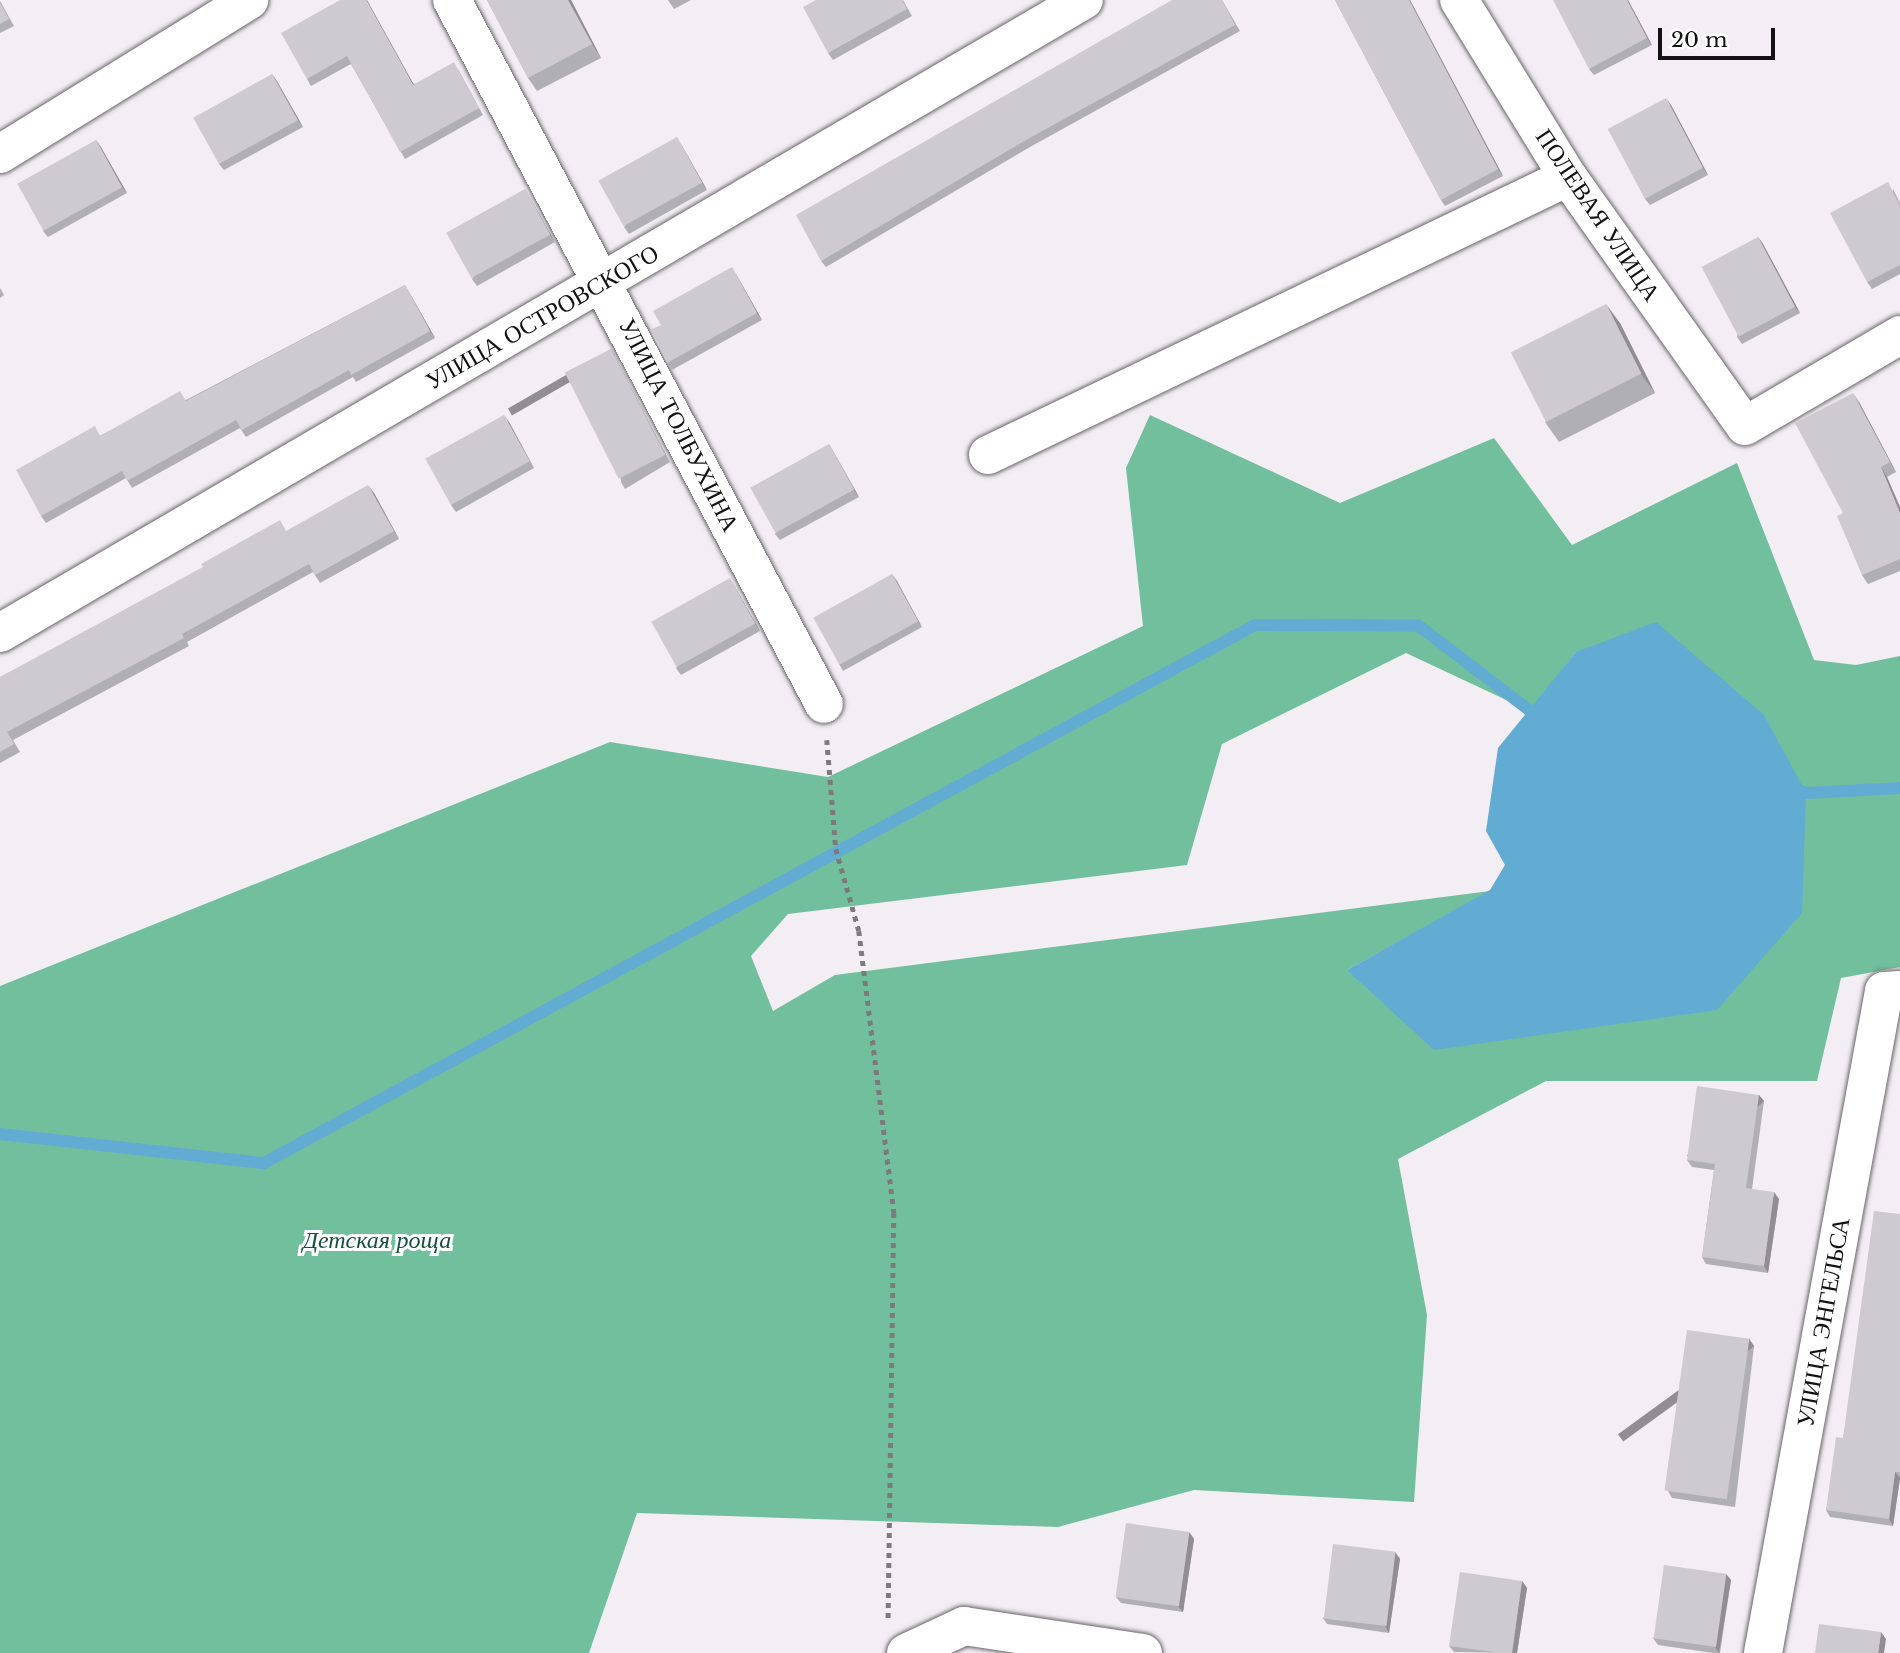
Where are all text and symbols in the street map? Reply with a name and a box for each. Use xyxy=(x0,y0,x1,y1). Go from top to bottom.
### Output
scale bar xyxy=(1662,14,1779,58)
text: 20 m xyxy=(1671,27,1728,53)
street label: ПОЛЕВАЯ УЛИЦА xyxy=(1530,123,1666,307)
street label: УЛИЦА ОСТРОВСКОГО xyxy=(420,239,664,395)
street label: УЛИЦА ТОЛБУХИНА xyxy=(613,314,745,536)
street label: УЛИЦА ЭНГЕЛЬСА xyxy=(1790,1215,1856,1429)
park label: Детская роща xyxy=(303,1226,451,1254)

